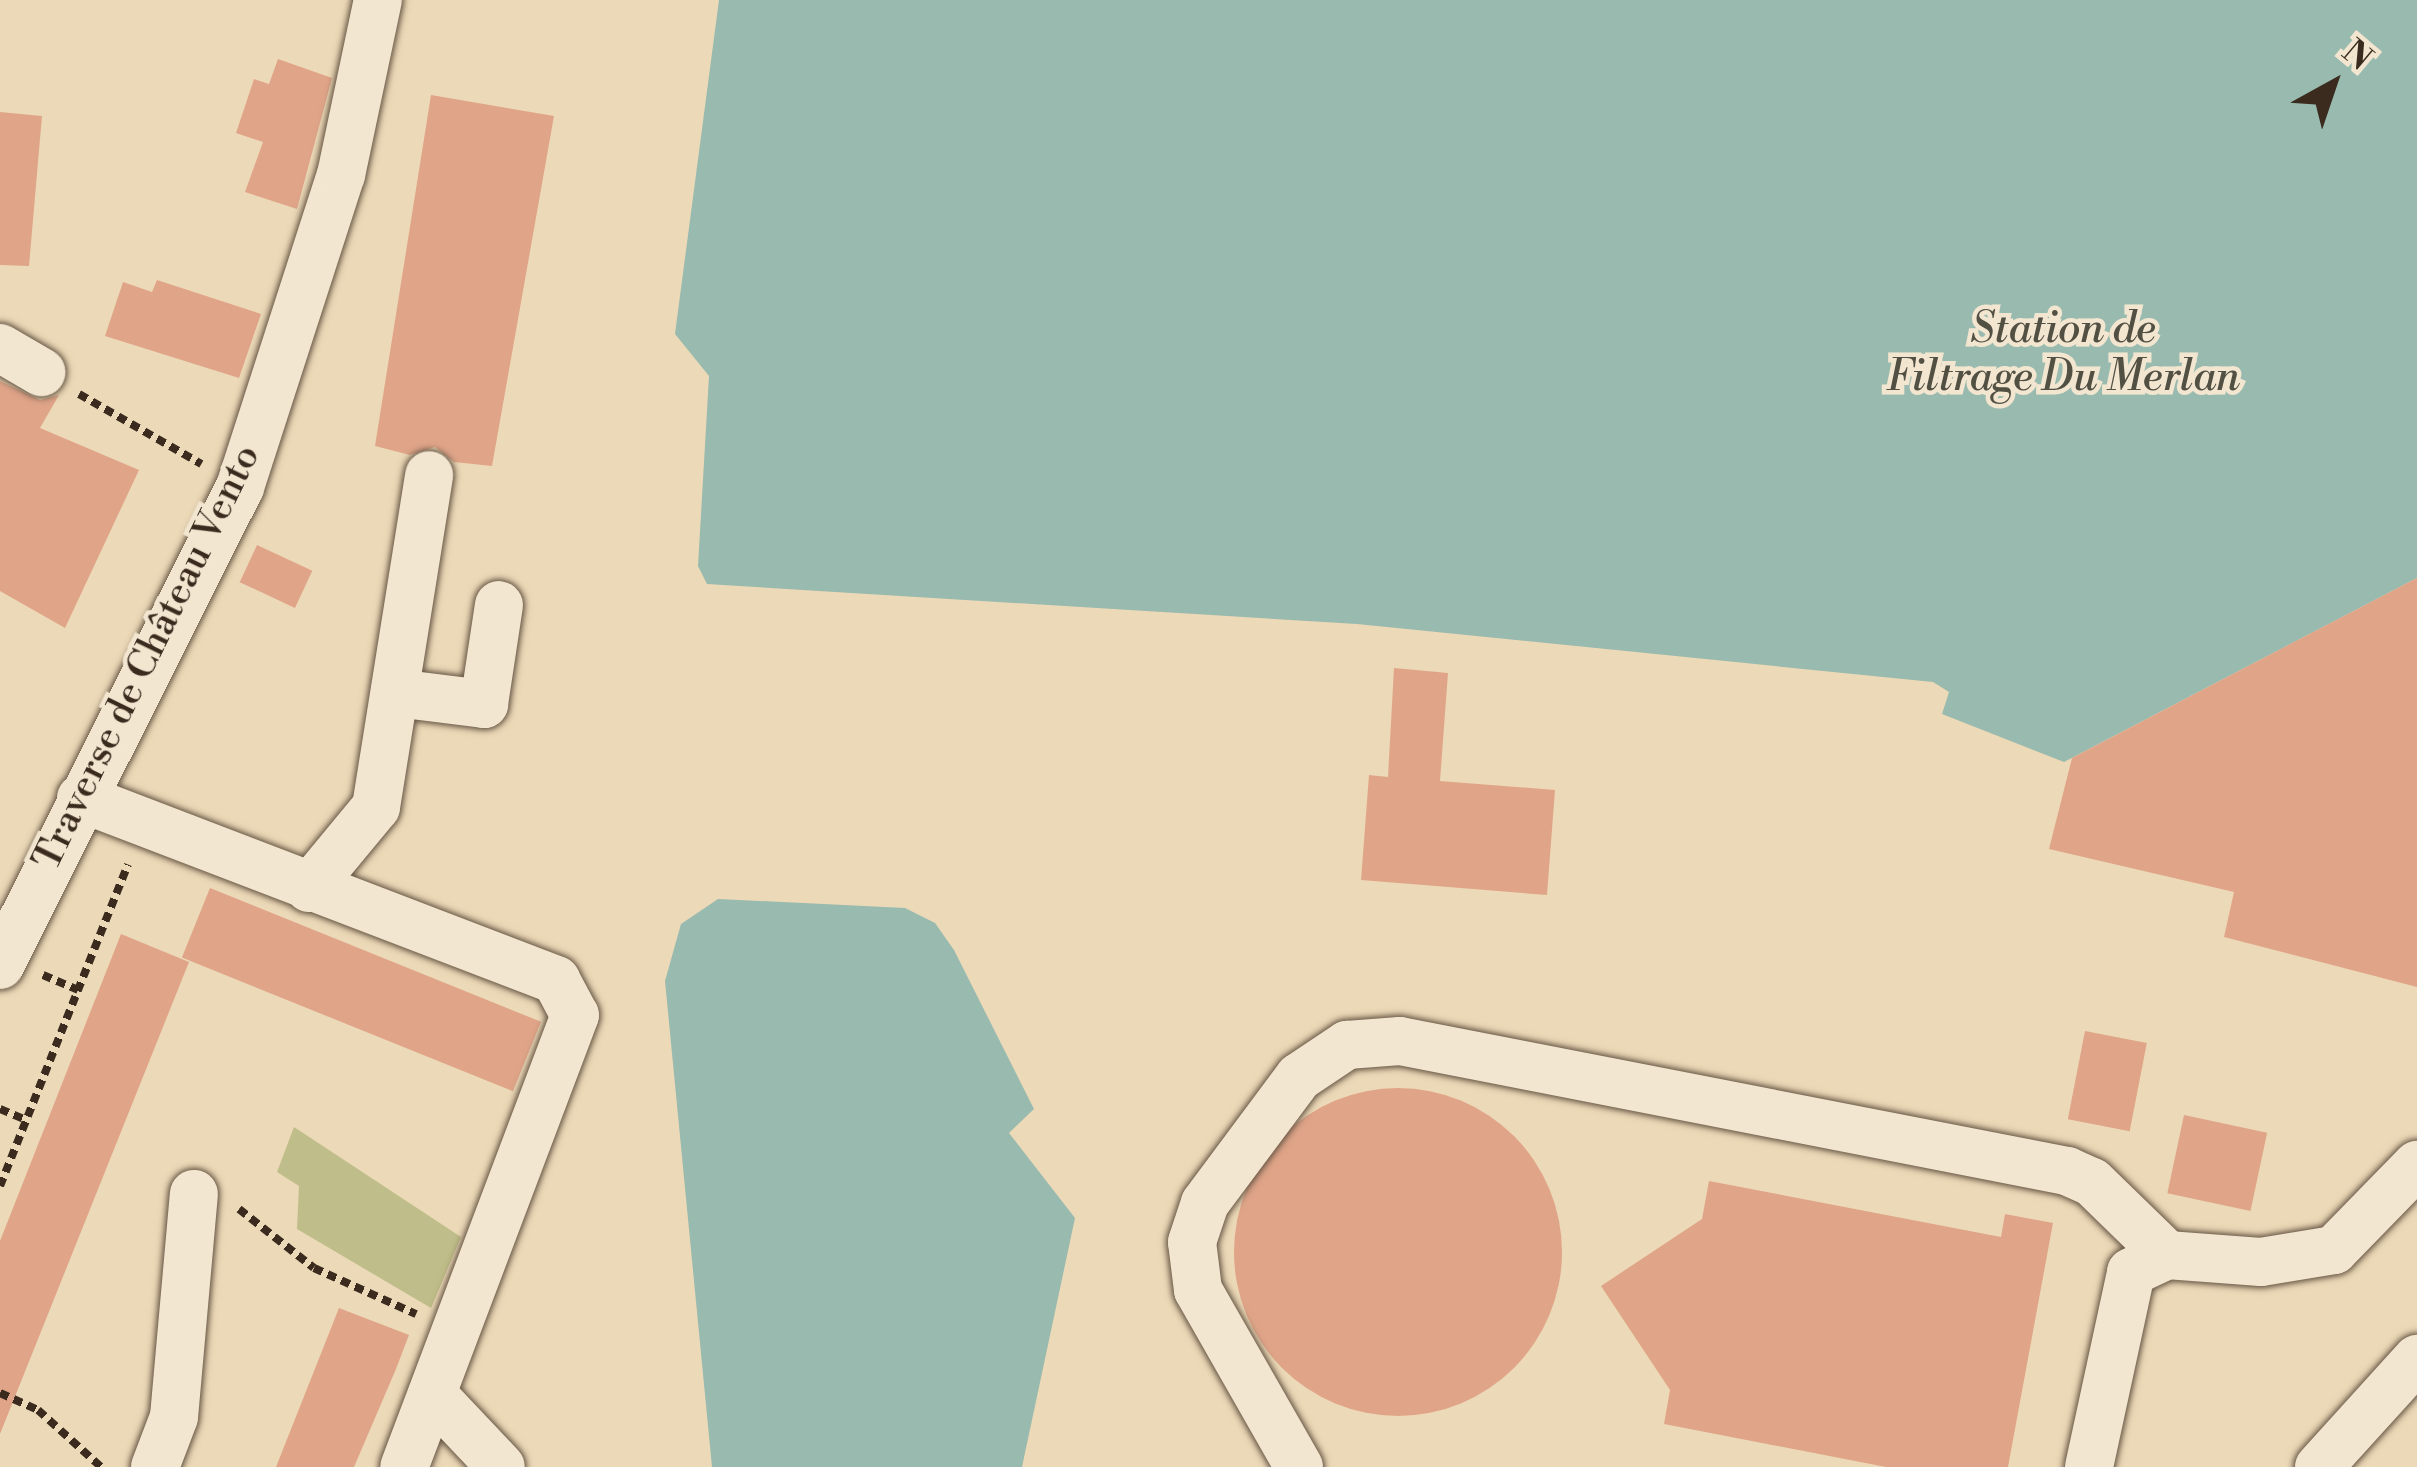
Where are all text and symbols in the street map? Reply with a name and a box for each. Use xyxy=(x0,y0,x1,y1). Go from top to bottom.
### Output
north arrow xyxy=(2273,24,2393,144)
text: N xyxy=(2333,32,2380,80)
water label: Station de Filtrage Du Merlan xyxy=(1886,305,2240,404)
street label: Traverse de Château Vento xyxy=(24,438,272,878)

